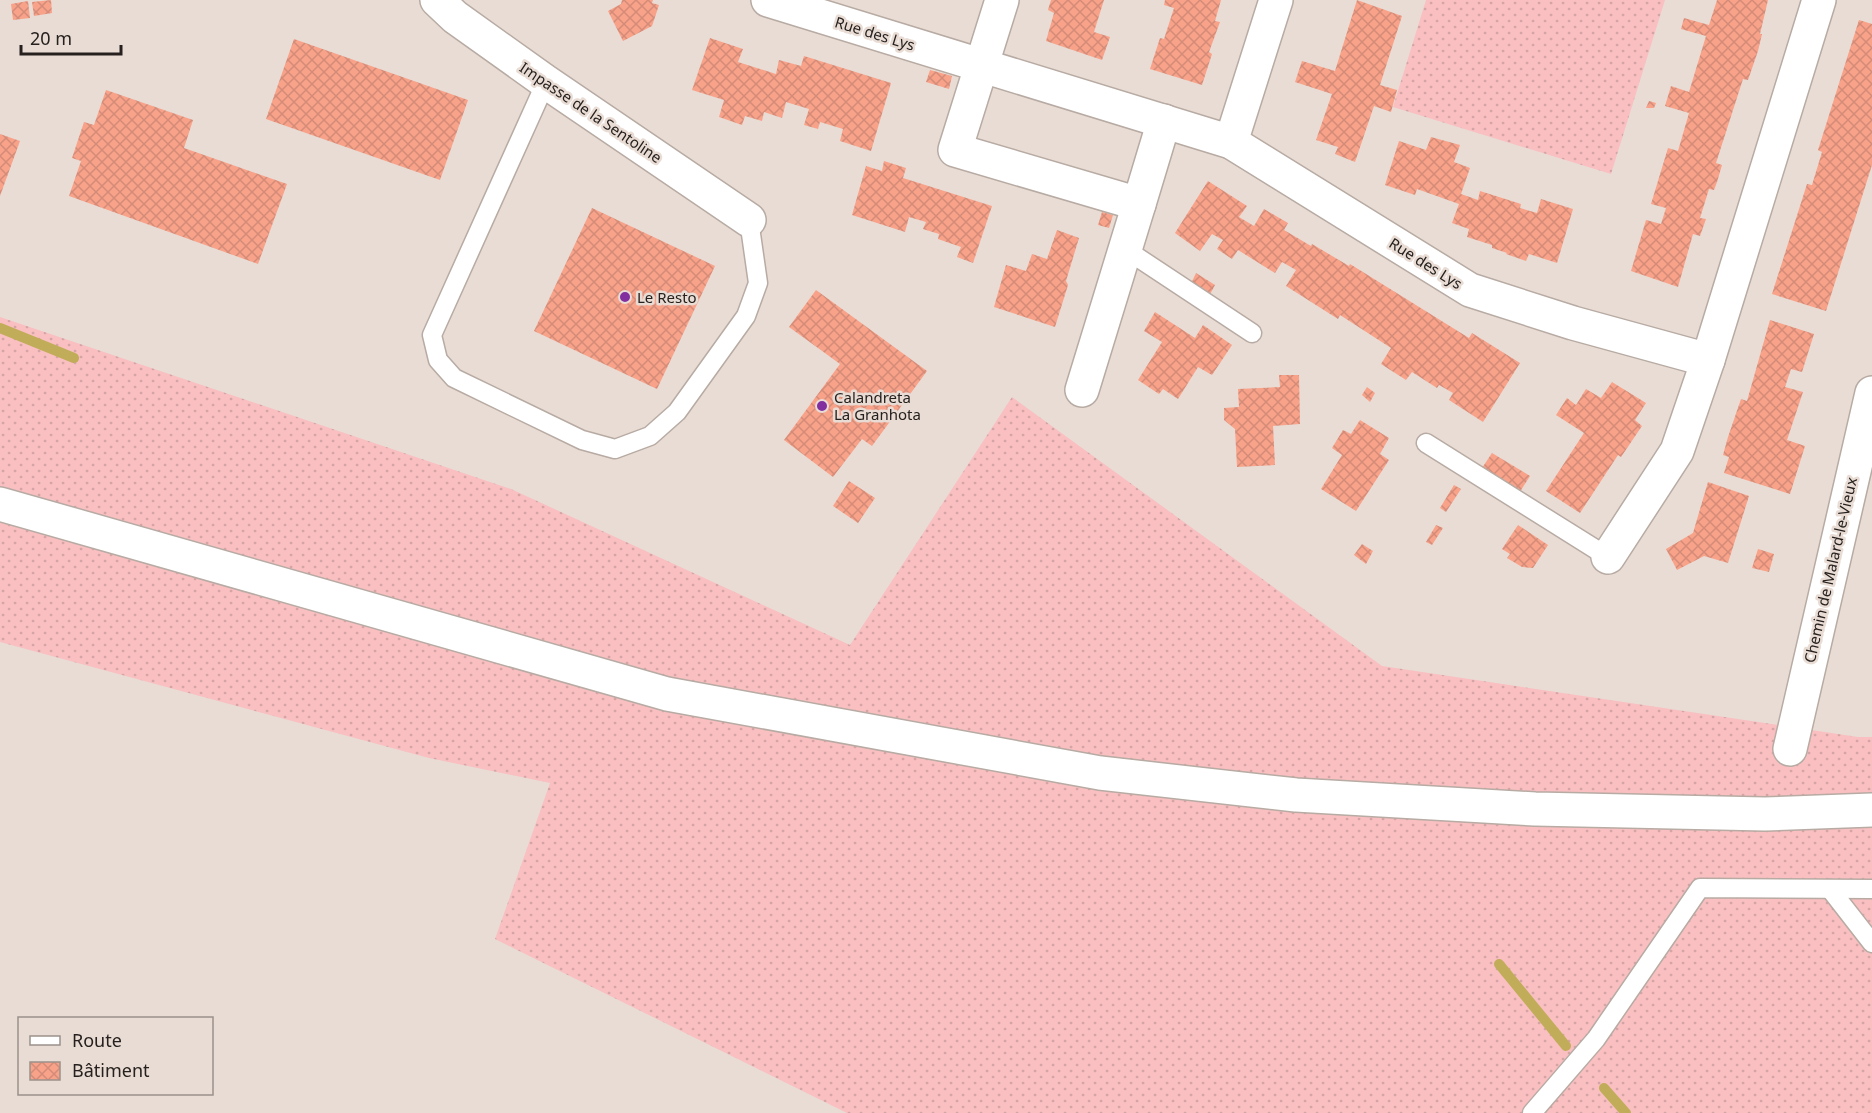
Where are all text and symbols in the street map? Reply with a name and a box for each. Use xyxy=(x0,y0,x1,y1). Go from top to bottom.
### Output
street label: Rue des Lys xyxy=(833,11,917,55)
scale bar xyxy=(21,18,122,56)
text: 20 m xyxy=(30,26,72,50)
street label: Impasse de la Sentoline xyxy=(516,57,666,167)
street label: Rue des Lys xyxy=(1386,233,1466,293)
place label: Le Resto xyxy=(637,287,697,307)
marker: Le Resto xyxy=(618,290,632,304)
place label: Calandreta La Granhota xyxy=(834,387,921,424)
marker: Calandreta La Granhota xyxy=(815,399,829,413)
street label: Chemin de Malard-le-Vieux xyxy=(1799,475,1861,665)
legend xyxy=(18,1017,213,1095)
text: Route xyxy=(72,1028,122,1052)
text: Bâtiment xyxy=(72,1058,150,1082)

